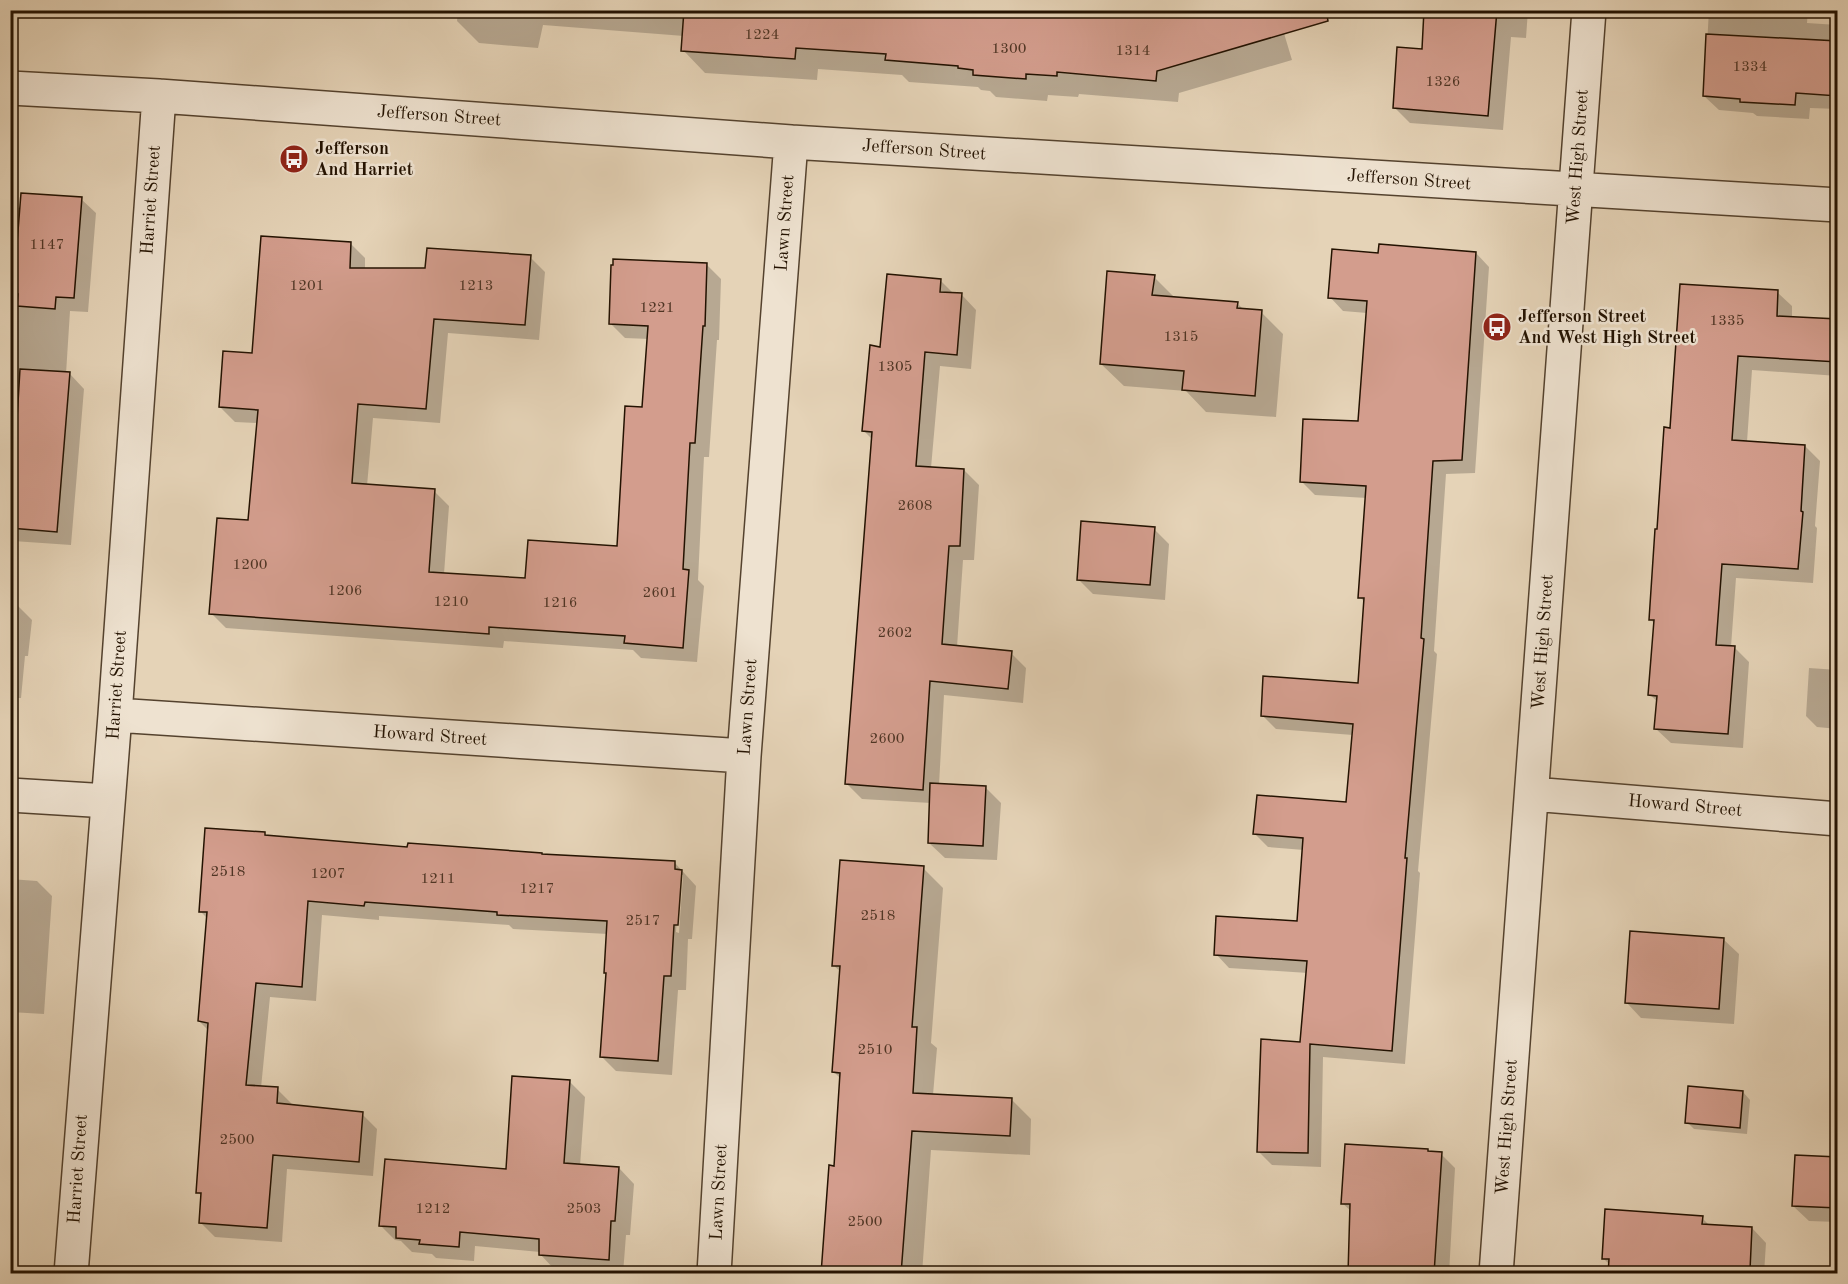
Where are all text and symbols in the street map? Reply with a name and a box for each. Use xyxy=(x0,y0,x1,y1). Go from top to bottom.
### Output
house number: 1224 xyxy=(745,28,779,43)
house number: 1300 xyxy=(992,42,1026,57)
house number: 1314 xyxy=(1116,44,1150,59)
house number: 1334 xyxy=(1733,60,1767,75)
house number: 1326 xyxy=(1426,75,1460,90)
street label: West High Street xyxy=(1564,88,1592,226)
street label: Jefferson Street xyxy=(376,103,502,129)
street label: Jefferson Street xyxy=(861,137,987,163)
place label: Jefferson And Harriet xyxy=(315,140,414,179)
bus stop icon: Jefferson And Harriet xyxy=(278,143,310,175)
street label: Harriet Street xyxy=(138,144,164,256)
street label: Jefferson Street xyxy=(1346,167,1472,193)
street label: Lawn Street xyxy=(773,174,797,272)
house number: 1147 xyxy=(30,238,64,253)
house number: 1201 xyxy=(290,279,324,294)
house number: 1213 xyxy=(459,279,493,294)
house number: 1221 xyxy=(640,301,674,316)
place label: Jefferson Street And West High Street xyxy=(1518,308,1697,347)
bus stop icon: Jefferson Street And West High Street xyxy=(1481,311,1513,343)
house number: 1335 xyxy=(1710,314,1744,329)
house number: 1315 xyxy=(1164,330,1198,345)
house number: 1305 xyxy=(878,360,912,375)
house number: 2608 xyxy=(898,499,932,514)
house number: 1200 xyxy=(233,558,267,573)
street label: West High Street xyxy=(1529,573,1557,711)
house number: 1206 xyxy=(328,584,362,599)
house number: 2601 xyxy=(643,586,677,601)
house number: 1210 xyxy=(434,595,468,610)
house number: 1216 xyxy=(543,596,577,611)
house number: 2602 xyxy=(878,626,912,641)
street label: Harriet Street xyxy=(104,629,130,741)
street label: Lawn Street xyxy=(736,658,760,756)
street label: Howard Street xyxy=(372,723,488,749)
house number: 2600 xyxy=(870,732,904,747)
street label: Howard Street xyxy=(1627,792,1743,820)
house number: 2518 xyxy=(211,865,245,880)
house number: 1207 xyxy=(311,867,345,882)
house number: 1211 xyxy=(421,872,455,887)
house number: 1217 xyxy=(520,882,554,897)
house number: 2518 xyxy=(861,909,895,924)
house number: 2517 xyxy=(626,914,660,929)
house number: 2510 xyxy=(858,1043,892,1058)
street label: West High Street xyxy=(1493,1058,1521,1196)
street label: Harriet Street xyxy=(65,1113,91,1225)
house number: 2500 xyxy=(220,1133,254,1148)
street label: Lawn Street xyxy=(707,1143,731,1241)
house number: 1212 xyxy=(416,1202,450,1217)
house number: 2503 xyxy=(567,1202,601,1217)
house number: 2500 xyxy=(848,1215,882,1230)

